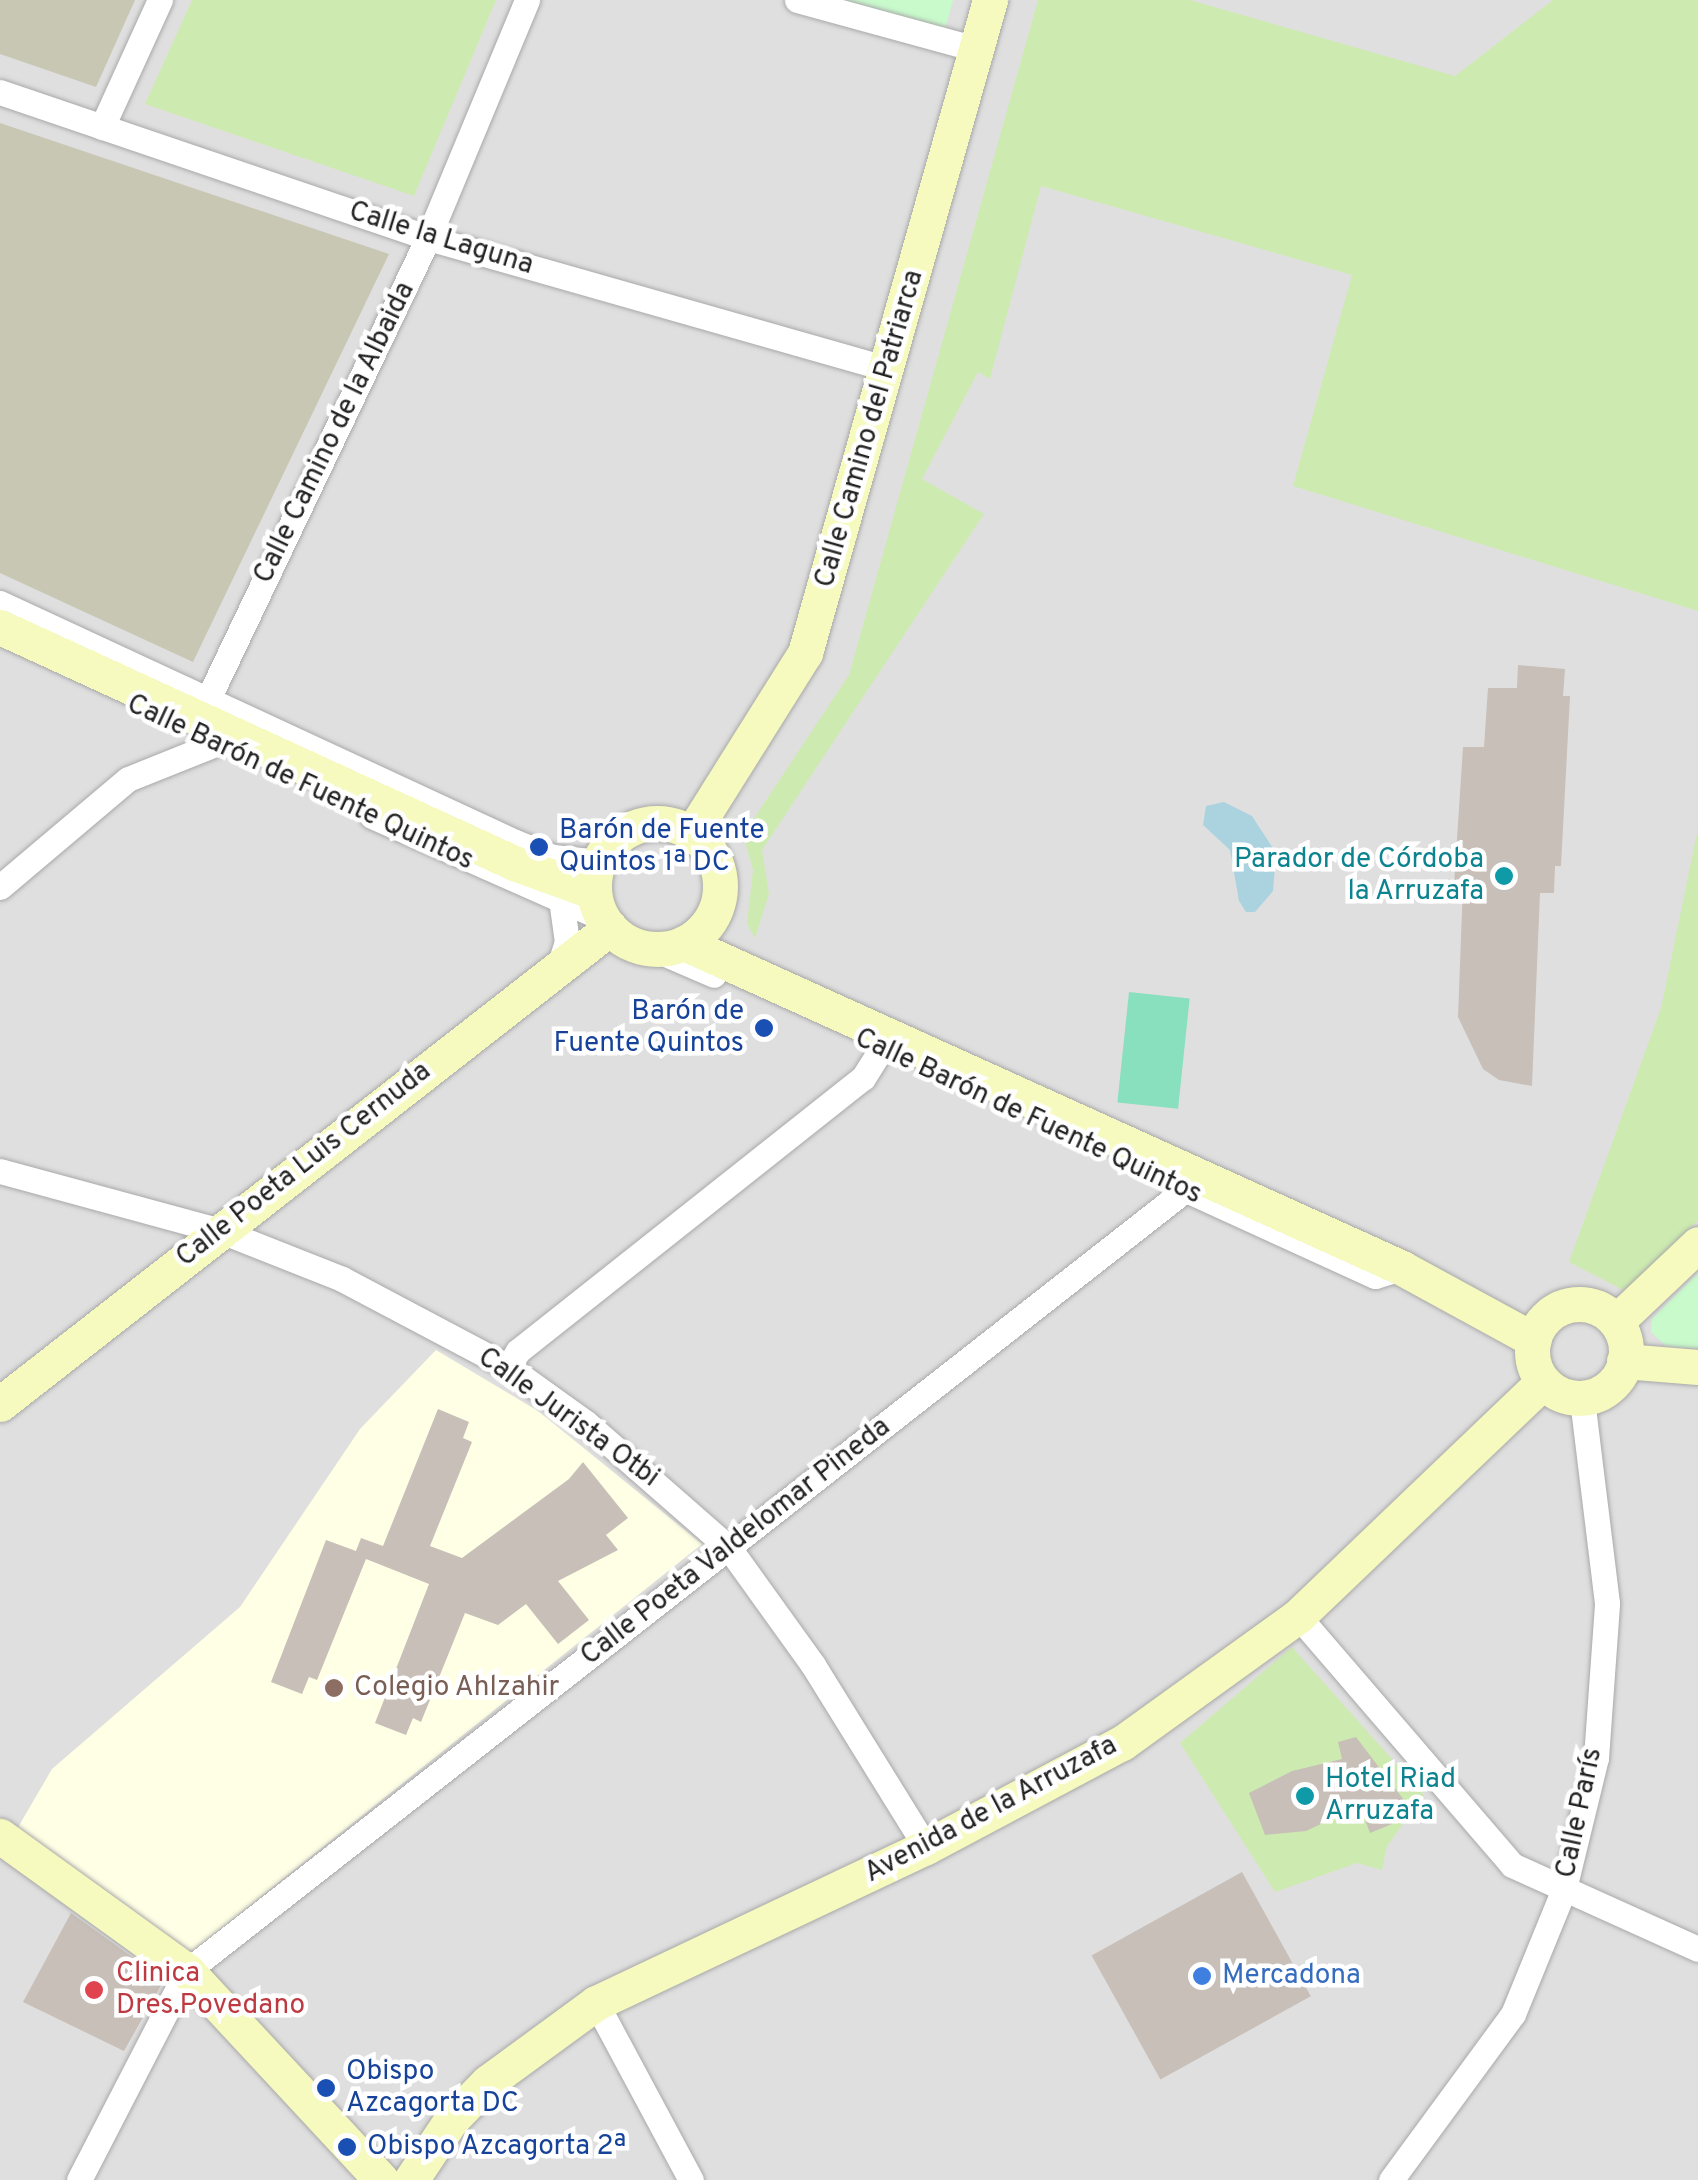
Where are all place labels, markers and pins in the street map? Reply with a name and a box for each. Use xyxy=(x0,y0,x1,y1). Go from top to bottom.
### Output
place label: Barón de Fuente Quintos 1ª DC xyxy=(559,814,765,880)
marker: Barón de Fuente Quintos 1ª DC xyxy=(528,836,550,858)
place label: Parador de Córdoba la Arruzafa xyxy=(1234,843,1484,909)
marker: Parador de Córdoba la Arruzafa xyxy=(1493,865,1515,887)
place label: Barón de Fuente Quintos xyxy=(554,995,744,1061)
marker: Barón de Fuente Quintos xyxy=(753,1017,775,1039)
place label: Colegio Ahlzahir xyxy=(354,1671,561,1705)
marker: Colegio Ahlzahir xyxy=(323,1677,345,1699)
place label: Hotel Riad Arruzafa xyxy=(1325,1763,1456,1829)
marker: Hotel Riad Arruzafa xyxy=(1294,1785,1316,1807)
place label: Clinica Dres.Povedano xyxy=(116,1957,305,2023)
place label: Mercadona xyxy=(1222,1959,1361,1993)
marker: Mercadona xyxy=(1191,1965,1213,1987)
marker: Clinica Dres.Povedano xyxy=(81,1977,107,2003)
place label: Obispo Azcagorta DC xyxy=(346,2055,519,2121)
marker: Obispo Azcagorta DC xyxy=(315,2077,337,2099)
place label: Obispo Azcagorta 2ª xyxy=(367,2130,627,2164)
marker: Obispo Azcagorta 2ª xyxy=(336,2136,358,2158)

